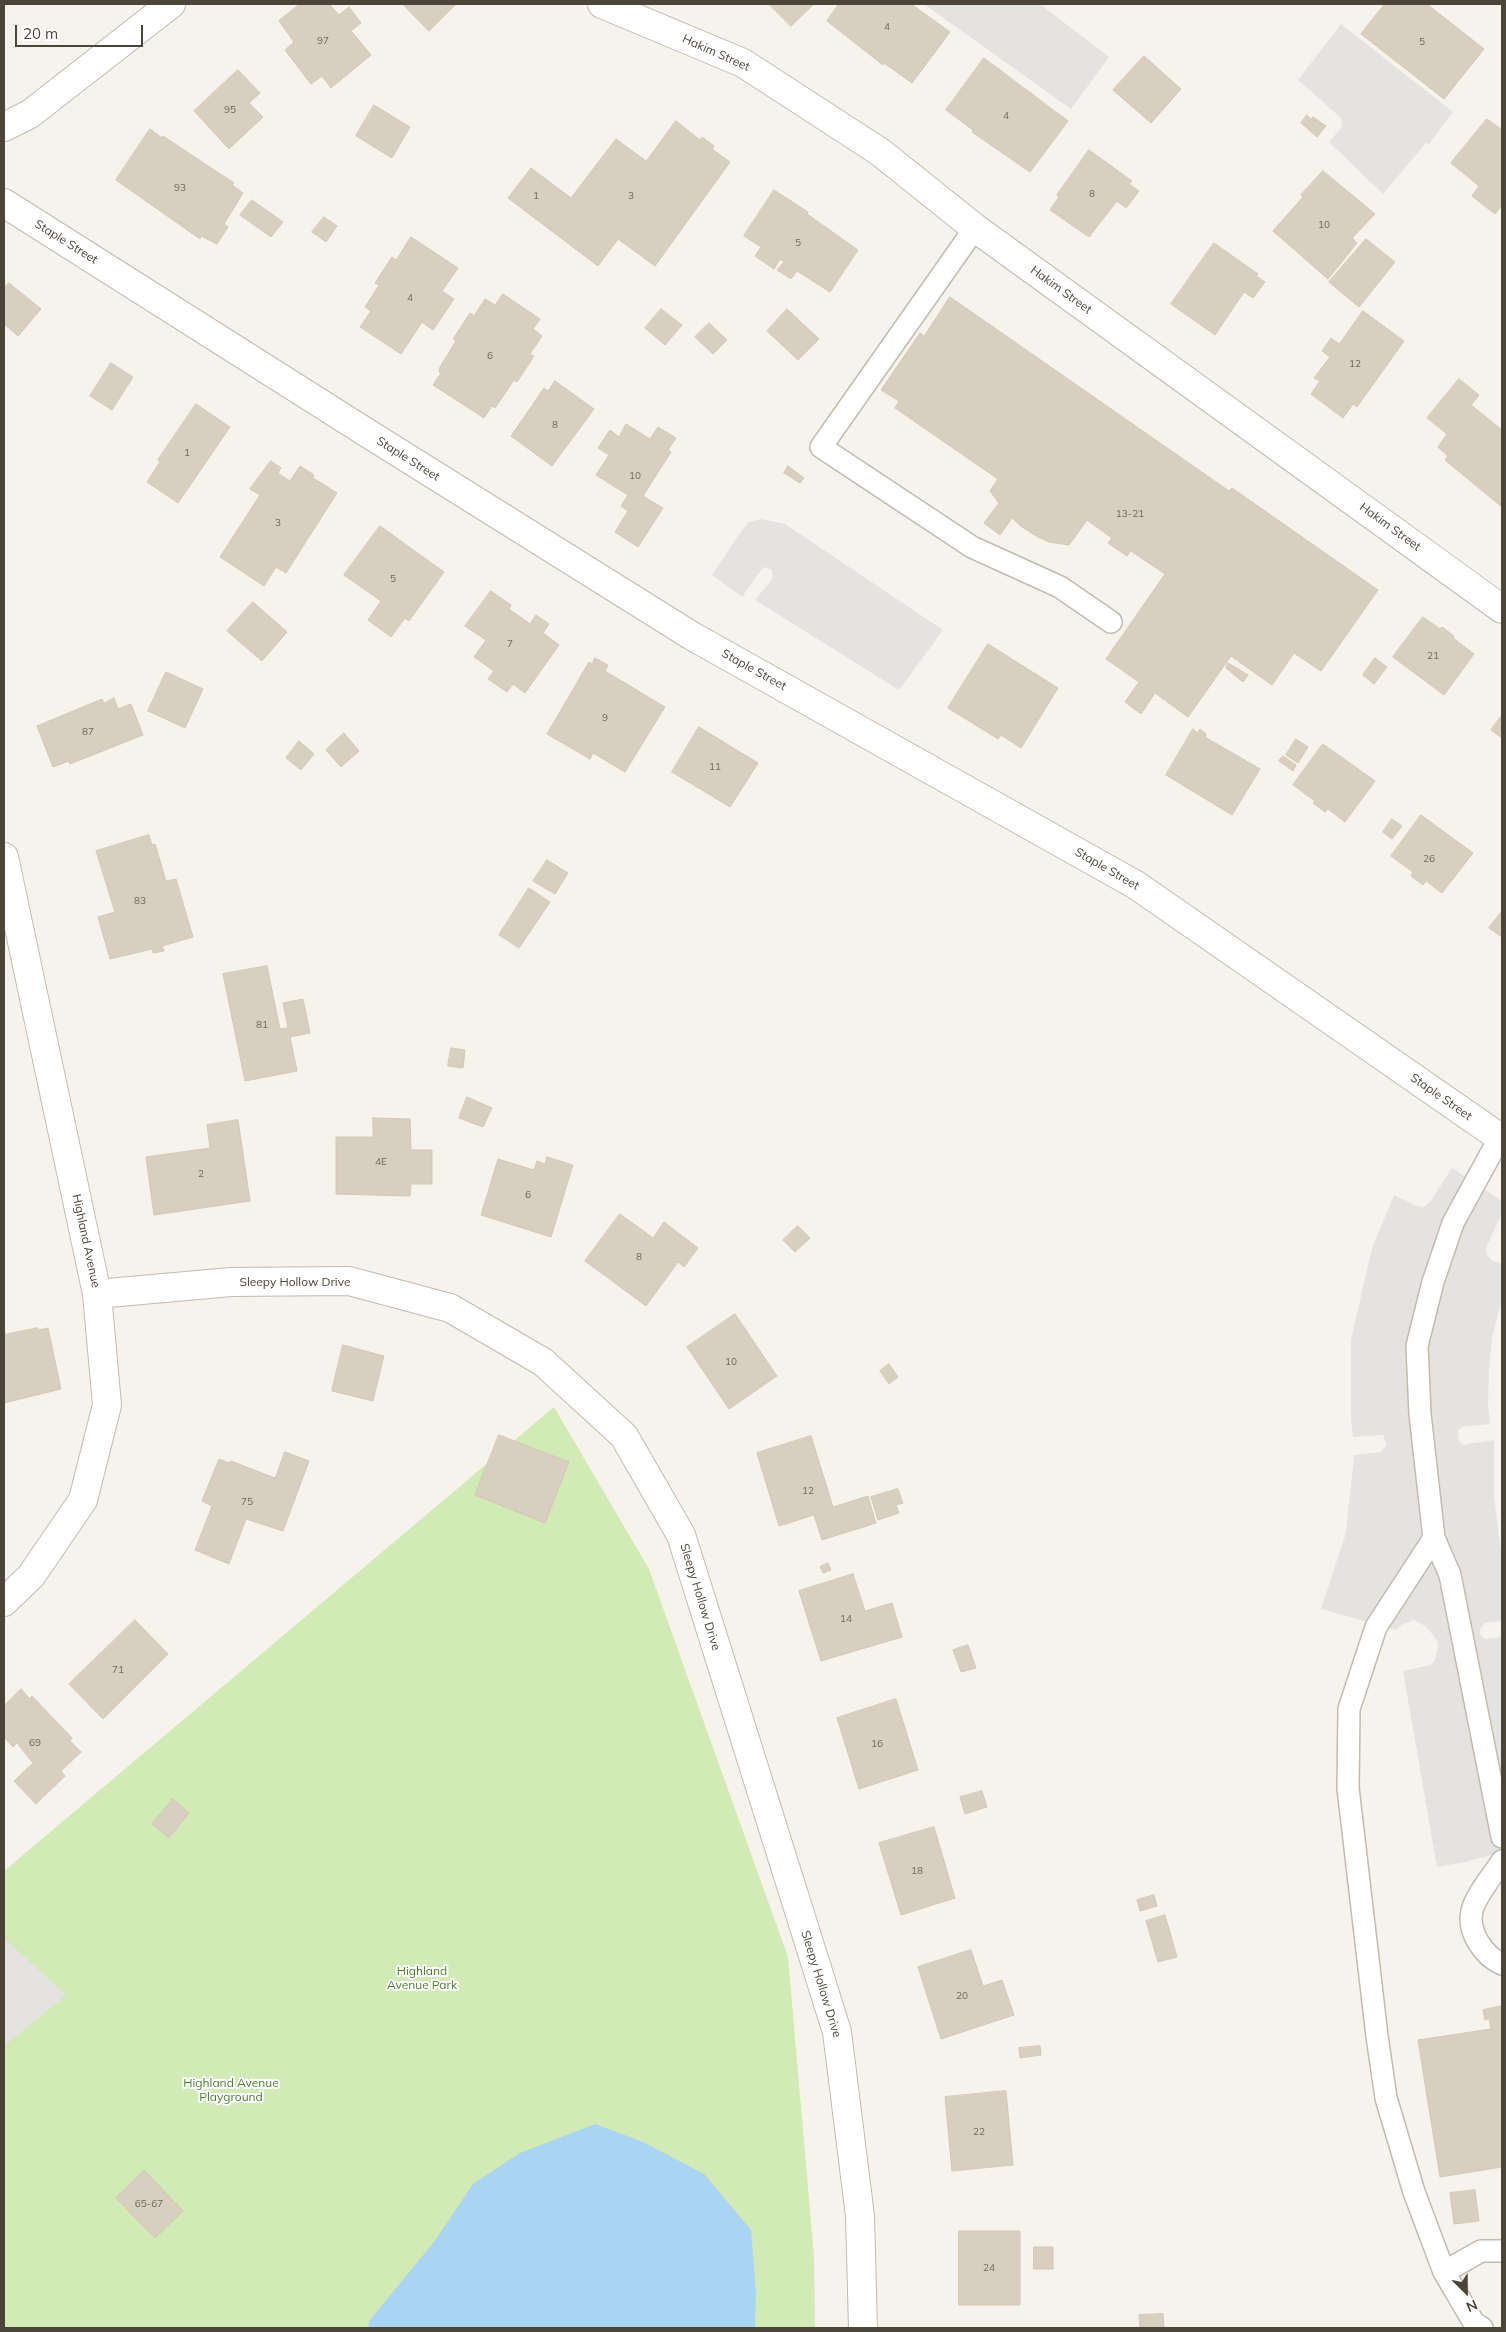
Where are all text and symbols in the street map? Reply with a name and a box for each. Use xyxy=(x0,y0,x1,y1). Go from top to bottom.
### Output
scale bar xyxy=(18,15,145,47)
house number: 4 xyxy=(884,21,890,33)
text: 20 m xyxy=(23,24,58,43)
street label: Hakim Street xyxy=(680,32,752,74)
house number: 97 xyxy=(317,35,329,47)
house number: 5 xyxy=(1419,36,1425,48)
house number: 95 xyxy=(224,104,236,116)
house number: 4 xyxy=(1003,110,1009,122)
house number: 93 xyxy=(174,182,186,194)
house number: 8 xyxy=(1089,188,1095,200)
house number: 1 xyxy=(533,190,539,202)
house number: 3 xyxy=(628,190,634,202)
street label: Staple Street xyxy=(32,217,100,267)
house number: 10 xyxy=(1318,219,1330,231)
house number: 5 xyxy=(795,237,801,249)
street label: Hakim Street xyxy=(1028,263,1094,317)
house number: 4 xyxy=(407,292,413,304)
house number: 6 xyxy=(487,350,493,362)
house number: 12 xyxy=(1349,358,1361,370)
house number: 8 xyxy=(552,419,558,431)
street label: Staple Street xyxy=(374,434,442,484)
house number: 1 xyxy=(184,447,190,459)
house number: 10 xyxy=(629,470,641,482)
street label: Hakim Street xyxy=(1357,500,1423,554)
house number: 13-21 xyxy=(1116,508,1144,520)
house number: 3 xyxy=(275,517,281,529)
house number: 5 xyxy=(390,573,396,585)
house number: 7 xyxy=(507,638,513,650)
street label: Staple Street xyxy=(719,646,789,694)
house number: 21 xyxy=(1427,650,1439,662)
house number: 9 xyxy=(602,712,608,724)
house number: 87 xyxy=(82,726,94,738)
house number: 11 xyxy=(709,761,721,773)
street label: Staple Street xyxy=(1072,845,1142,893)
house number: 26 xyxy=(1423,853,1435,865)
house number: 83 xyxy=(134,895,146,907)
house number: 81 xyxy=(256,1019,268,1031)
street label: Staple Street xyxy=(1407,1071,1475,1123)
house number: 4E xyxy=(375,1156,387,1168)
house number: 2 xyxy=(198,1168,204,1180)
house number: 6 xyxy=(525,1189,531,1201)
street label: Highland Avenue xyxy=(69,1193,103,1289)
house number: 8 xyxy=(636,1251,642,1263)
street label: Sleepy Hollow Drive xyxy=(239,1275,351,1289)
house number: 10 xyxy=(725,1356,737,1368)
house number: 12 xyxy=(802,1485,814,1497)
house number: 75 xyxy=(241,1496,253,1508)
street label: Sleepy Hollow Drive xyxy=(677,1542,723,1652)
house number: 14 xyxy=(840,1613,852,1625)
house number: 71 xyxy=(112,1664,124,1676)
house number: 69 xyxy=(29,1737,41,1749)
house number: 16 xyxy=(871,1738,883,1750)
house number: 18 xyxy=(911,1865,923,1877)
street label: Sleepy Hollow Drive xyxy=(798,1929,844,2039)
park label: Highland Avenue Park xyxy=(387,1964,457,1992)
house number: 20 xyxy=(956,1990,968,2002)
park label: Highland Avenue Playground xyxy=(183,2076,279,2104)
house number: 22 xyxy=(973,2126,985,2138)
house number: 65-67 xyxy=(135,2198,163,2210)
house number: 24 xyxy=(983,2262,995,2274)
north arrow xyxy=(1441,2267,1491,2317)
text: N xyxy=(1463,2295,1480,2316)

